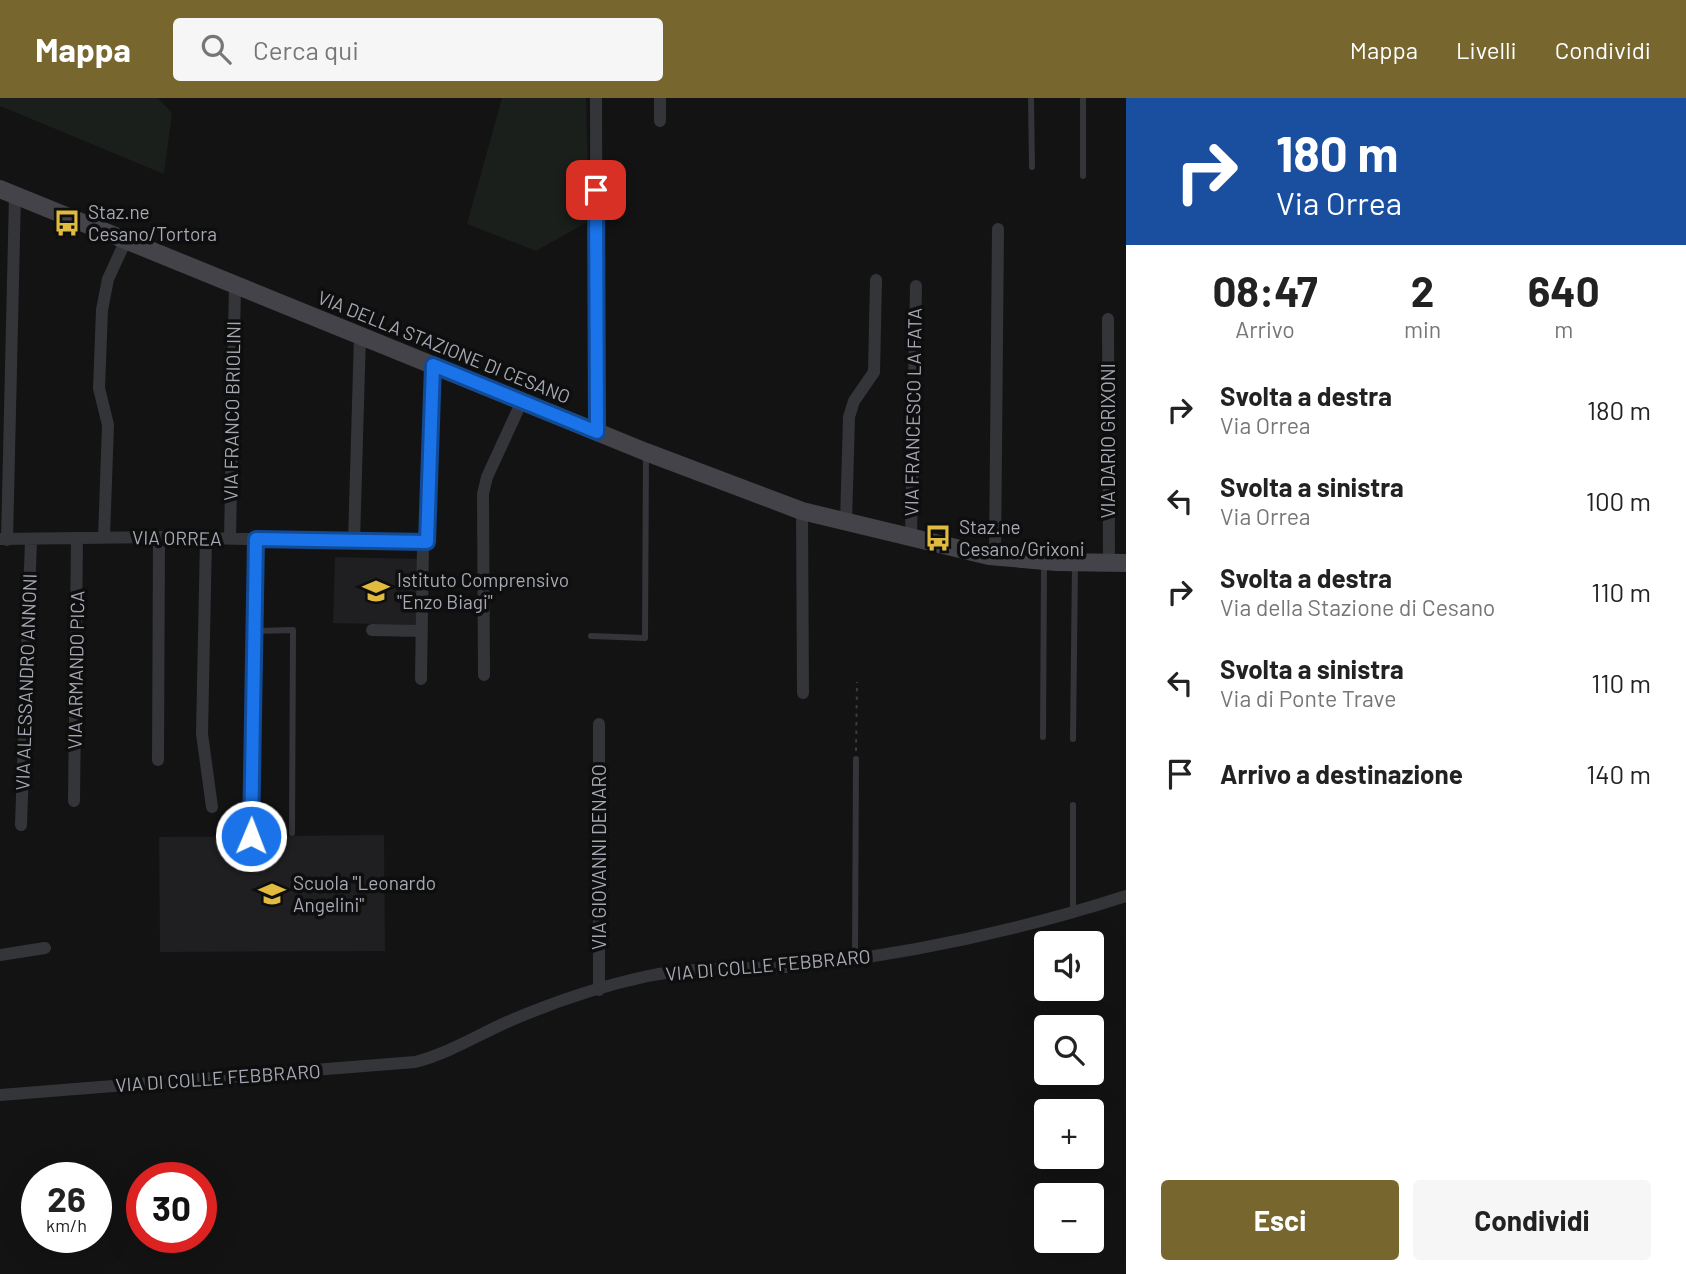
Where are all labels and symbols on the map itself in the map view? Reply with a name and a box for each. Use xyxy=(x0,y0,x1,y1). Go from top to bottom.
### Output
pin xyxy=(566,160,626,220)
place label: Staz.ne Cesano/Tortora xyxy=(88,200,217,245)
bus stop icon: Staz.ne Cesano/Tortora xyxy=(52,208,82,238)
street label: VIA DELLA STAZIONE DI CESANO xyxy=(314,285,574,408)
street label: VIA FRANCESCO LA FATA xyxy=(899,308,926,516)
street label: VIA FRANCO BRIOLINI xyxy=(218,321,245,501)
street label: VIA DARIO GRIXONI xyxy=(1096,363,1119,519)
place label: Staz.ne Cesano/Grixoni xyxy=(959,515,1085,560)
bus stop icon: Staz.ne Cesano/Grixoni xyxy=(923,523,953,553)
street label: VIA ORREA xyxy=(132,525,222,550)
place label: Istituto Comprensivo "Enzo Biagi" xyxy=(397,568,569,613)
street label: VIA ALESSANDRO ANNONI xyxy=(10,573,41,791)
school or university icon: Istituto Comprensivo "Enzo Biagi" xyxy=(361,576,391,606)
street label: VIA ARMANDO PICA xyxy=(63,590,88,750)
street label: VIA GIOVANNI DENARO xyxy=(587,764,610,950)
position arrow xyxy=(214,799,288,873)
place label: Scuola "Leonardo Angelini" xyxy=(293,871,436,916)
school or university icon: Scuola "Leonardo Angelini" xyxy=(257,879,287,909)
street label: VIA DI COLLE FEBBRARO xyxy=(665,944,871,985)
street label: VIA DI COLLE FEBBRARO xyxy=(115,1059,321,1096)
speed limit sign: 30 xyxy=(126,1162,217,1253)

